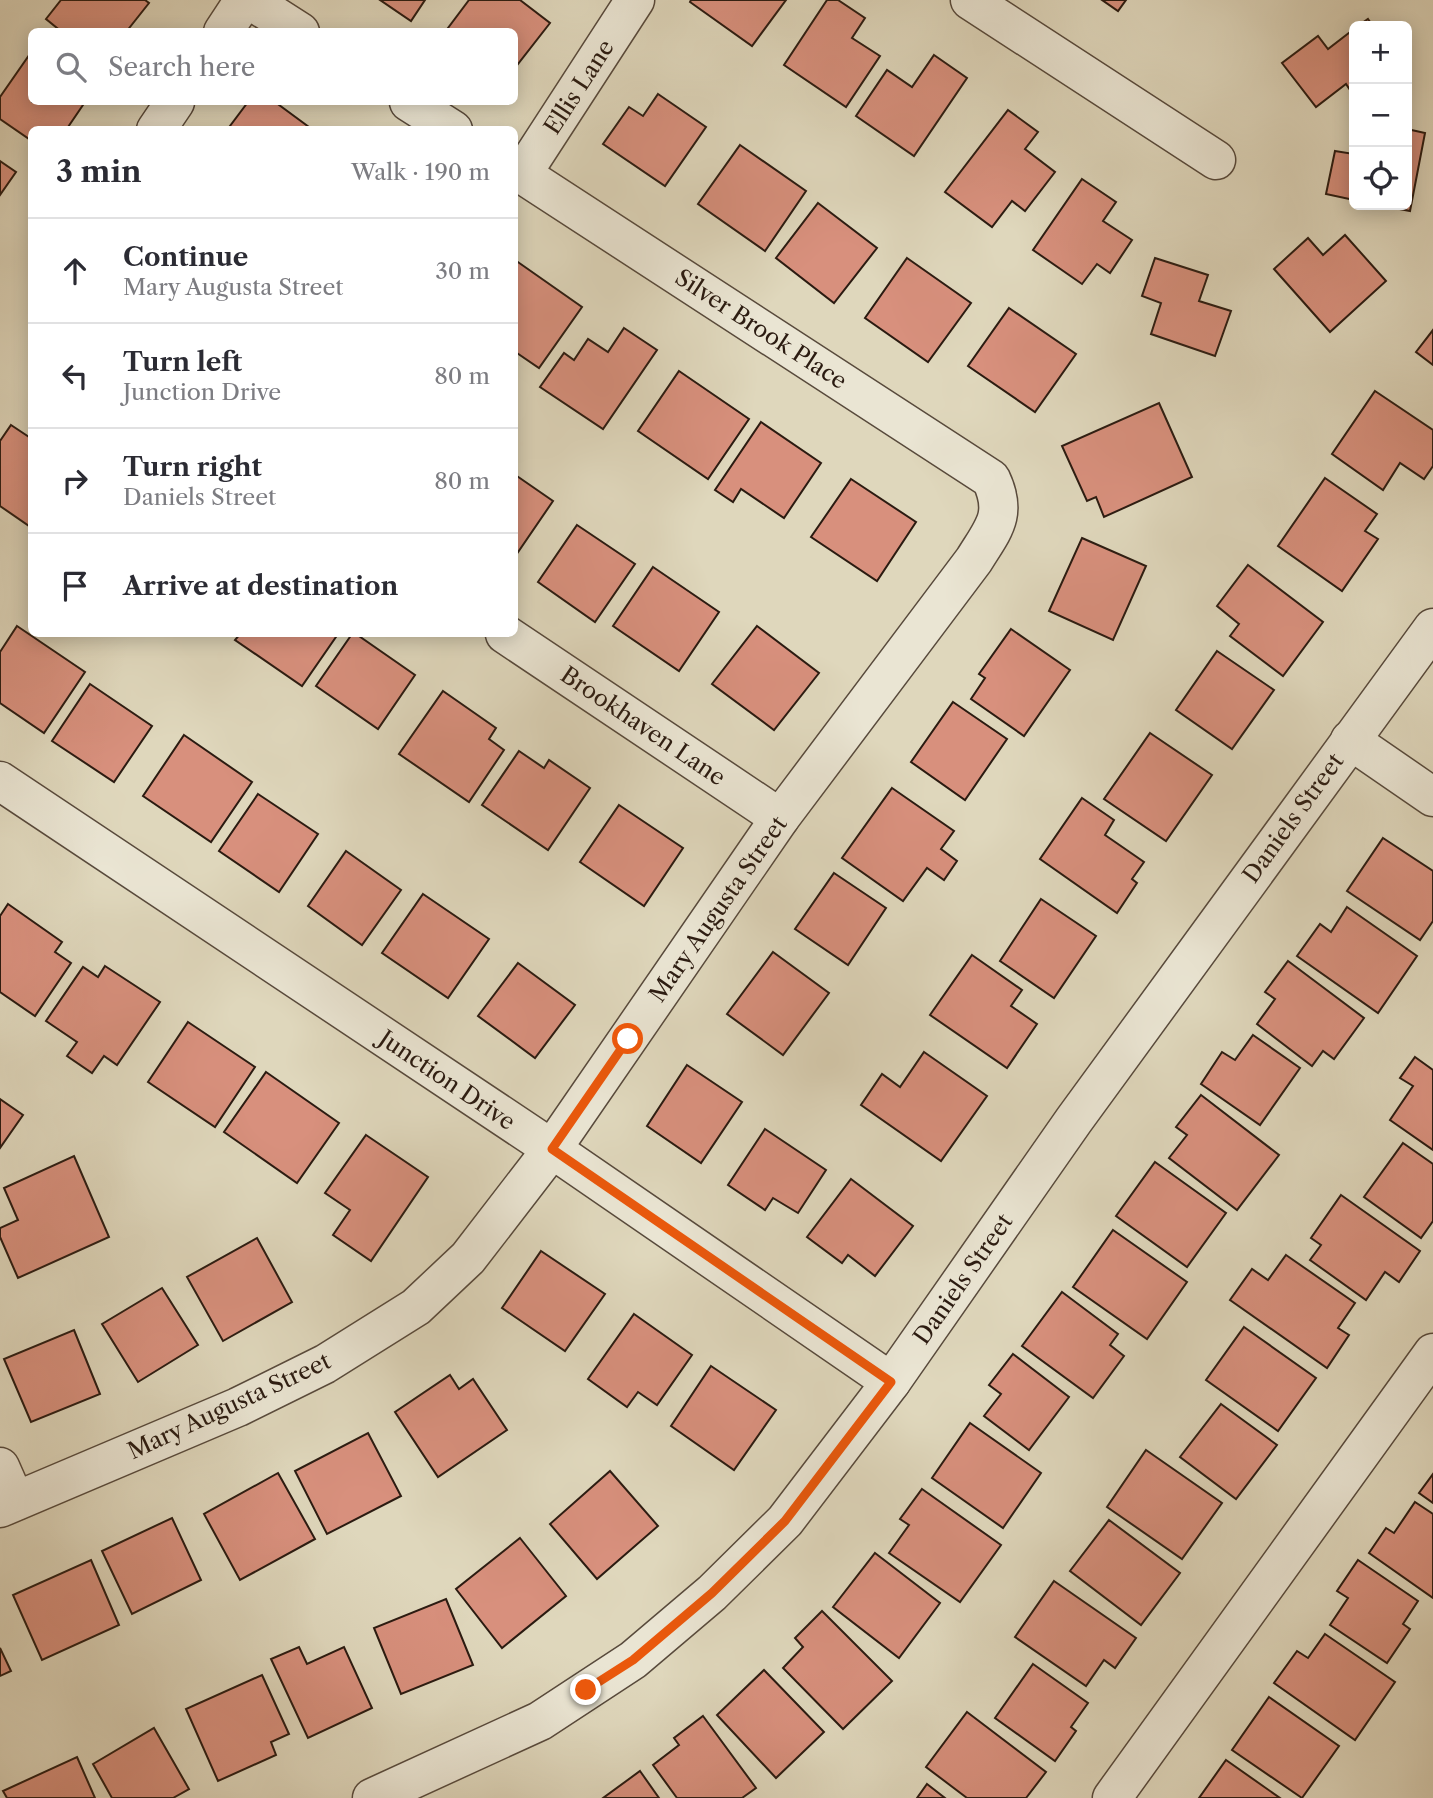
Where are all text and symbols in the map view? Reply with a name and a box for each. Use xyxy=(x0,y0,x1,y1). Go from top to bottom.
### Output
map controls xyxy=(1349,21,1412,210)
button: + xyxy=(1349,21,1412,84)
search box xyxy=(28,28,518,105)
street label: Ellis Lane xyxy=(538,34,620,140)
icon: search xyxy=(52,48,90,86)
text: Search here xyxy=(108,51,255,83)
button: − xyxy=(1349,84,1412,147)
button: locate xyxy=(1349,147,1412,210)
text: 3 min xyxy=(56,153,142,190)
text: Walk · 190 m xyxy=(351,158,490,186)
text: Continue xyxy=(123,241,248,273)
icon: ahead xyxy=(56,252,94,290)
text: 30 m xyxy=(435,257,490,285)
street label: Silver Brook Place xyxy=(670,263,852,395)
text: Mary Augusta Street xyxy=(123,273,344,301)
text: Turn left xyxy=(123,346,242,378)
icon: left xyxy=(56,357,94,395)
text: 80 m xyxy=(434,362,490,390)
text: Junction Drive xyxy=(123,378,281,406)
text: Turn right xyxy=(123,451,262,483)
icon: right xyxy=(56,462,94,500)
text: 80 m xyxy=(434,467,490,495)
text: Daniels Street xyxy=(123,483,276,511)
icon: arrive xyxy=(56,567,94,605)
text: Arrive at destination xyxy=(123,570,398,602)
street label: Brookhaven Lane xyxy=(555,661,731,791)
street label: Daniels Street xyxy=(1237,748,1349,888)
street label: Mary Augusta Street xyxy=(643,811,793,1007)
street label: Junction Drive xyxy=(371,1023,520,1136)
route start xyxy=(612,1023,643,1054)
street label: Daniels Street xyxy=(908,1208,1018,1350)
street label: Mary Augusta Street xyxy=(123,1347,335,1465)
route end xyxy=(570,1674,601,1705)

